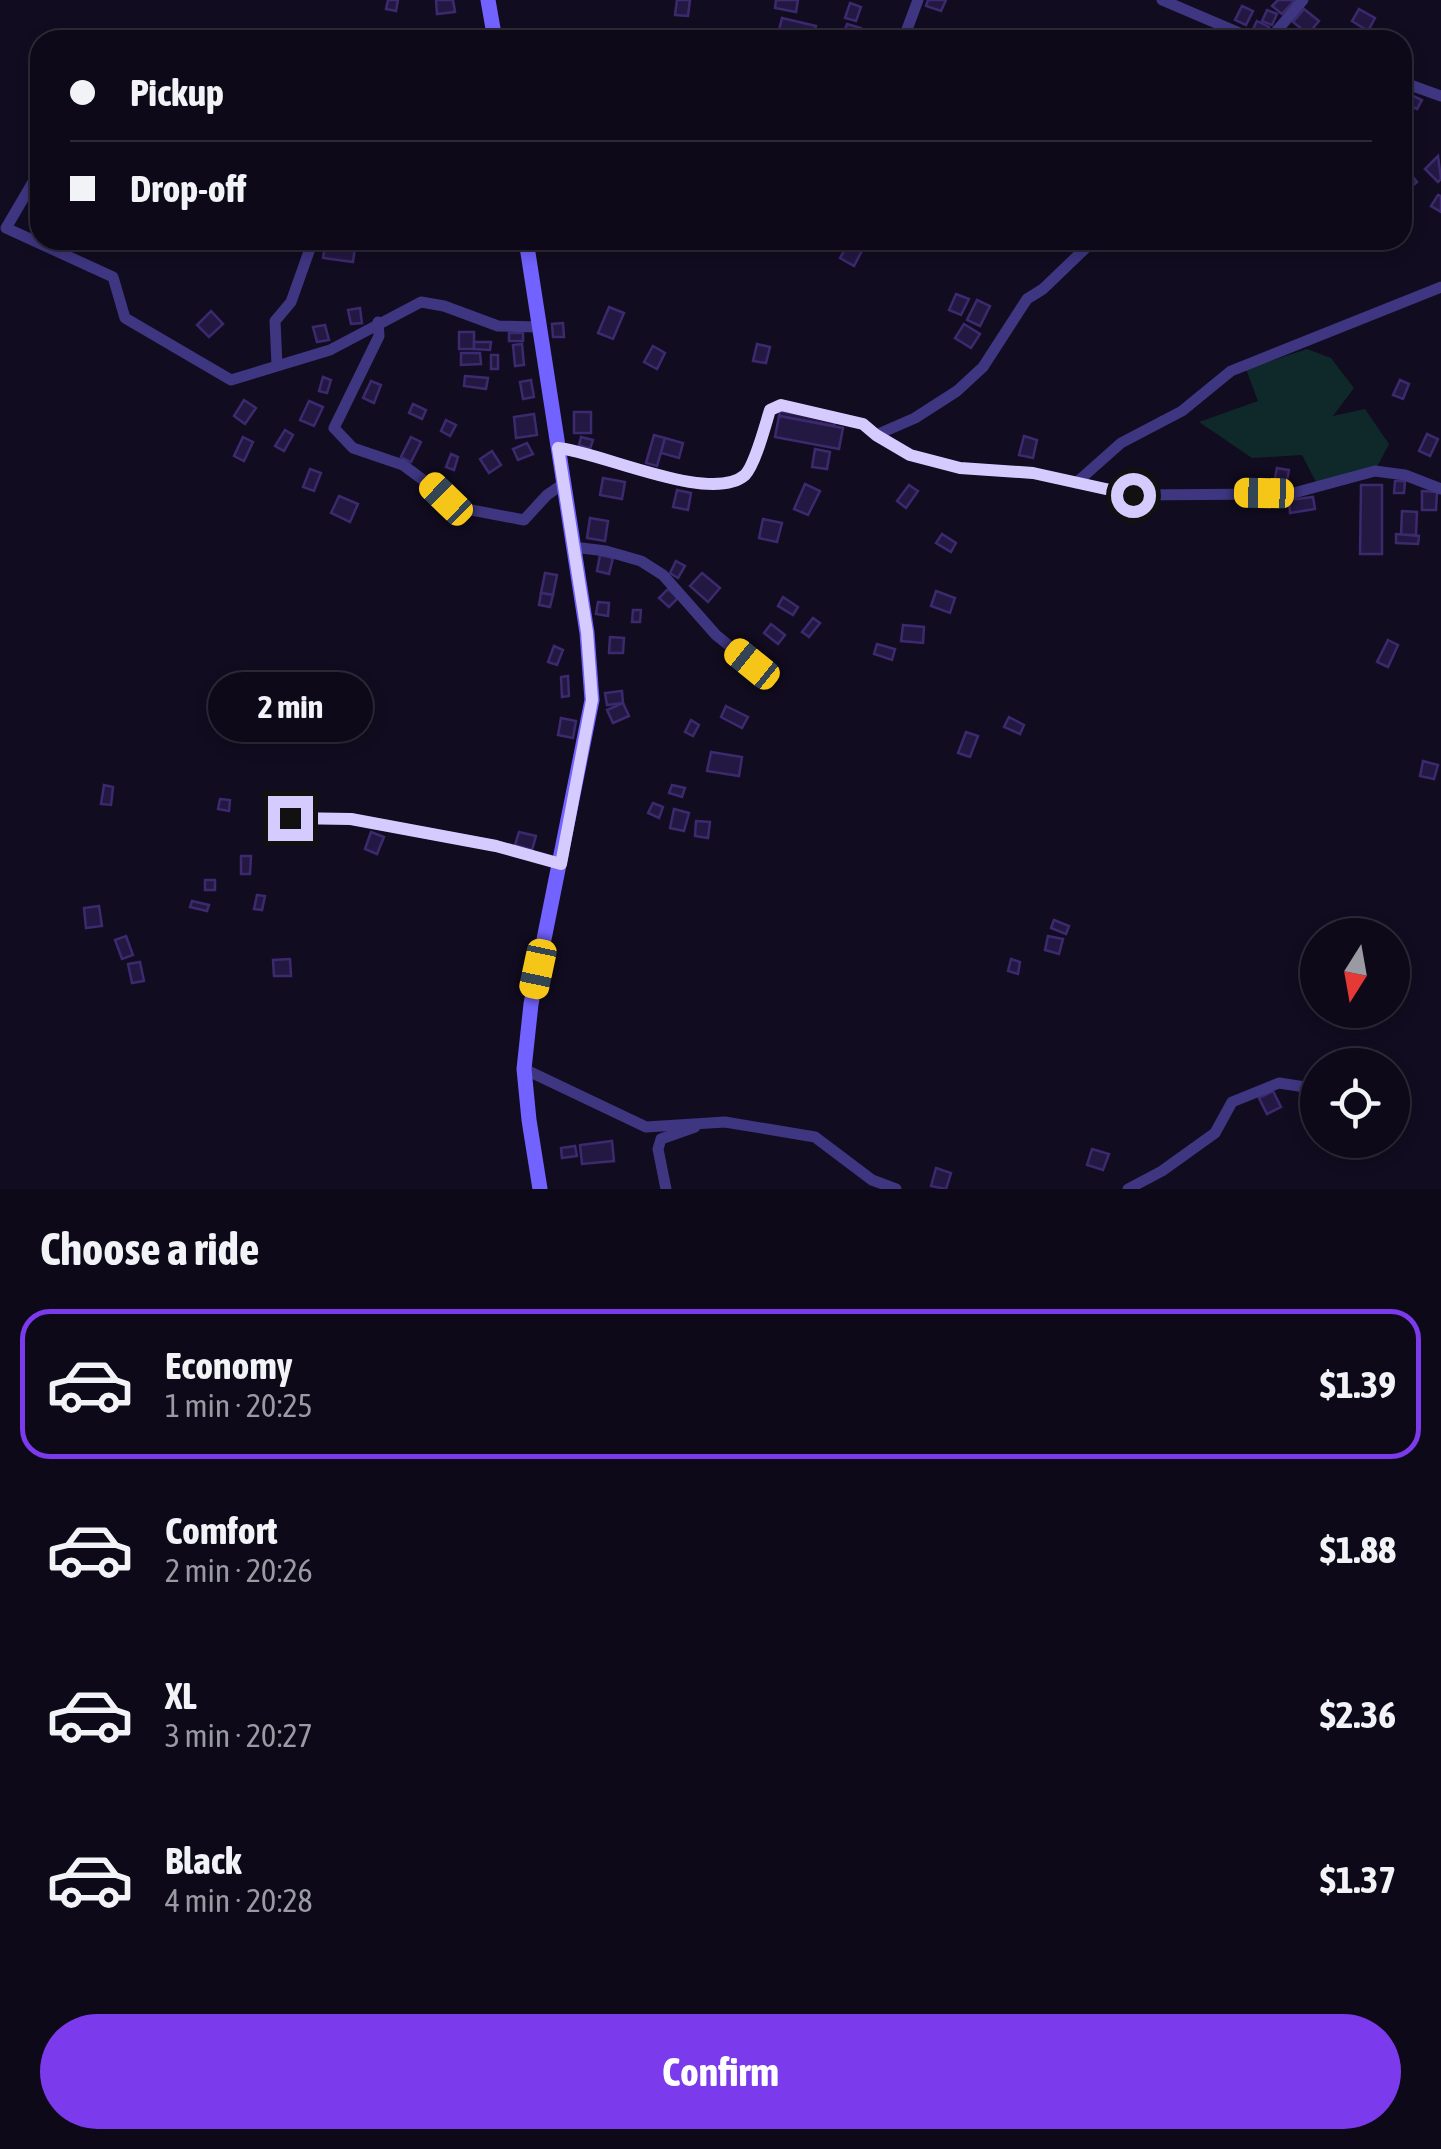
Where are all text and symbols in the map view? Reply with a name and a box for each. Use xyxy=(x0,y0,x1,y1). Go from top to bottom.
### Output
text: Pickup xyxy=(130,71,224,114)
text: Drop-off xyxy=(130,167,246,210)
car xyxy=(414,467,478,531)
route start xyxy=(1111,473,1156,518)
car xyxy=(1234,477,1294,509)
car xyxy=(719,633,785,695)
callout: 2 min xyxy=(208,673,372,743)
text: 2 min xyxy=(258,688,323,725)
route end xyxy=(268,796,313,841)
north arrow xyxy=(1300,918,1410,1028)
map controls xyxy=(1300,918,1410,1158)
car xyxy=(517,937,559,1001)
button: locate xyxy=(1300,1048,1410,1158)
text: Choose a ride xyxy=(40,1223,259,1275)
icon: car xyxy=(45,1339,135,1429)
text: Economy xyxy=(165,1344,292,1387)
text: $1.39 xyxy=(1320,1363,1396,1406)
text: 1 min · 20:25 xyxy=(165,1387,312,1424)
icon: car xyxy=(45,1504,135,1594)
text: Comfort xyxy=(165,1509,277,1552)
text: $1.88 xyxy=(1320,1528,1396,1571)
text: 2 min · 20:26 xyxy=(165,1552,312,1589)
icon: car xyxy=(45,1669,135,1759)
text: XL xyxy=(165,1674,197,1717)
text: $2.36 xyxy=(1320,1693,1396,1736)
text: 3 min · 20:27 xyxy=(165,1717,312,1754)
icon: car xyxy=(45,1834,135,1924)
text: Black xyxy=(165,1839,242,1882)
text: $1.37 xyxy=(1320,1858,1396,1901)
text: 4 min · 20:28 xyxy=(165,1882,312,1919)
button: Confirm xyxy=(40,2014,1401,2129)

